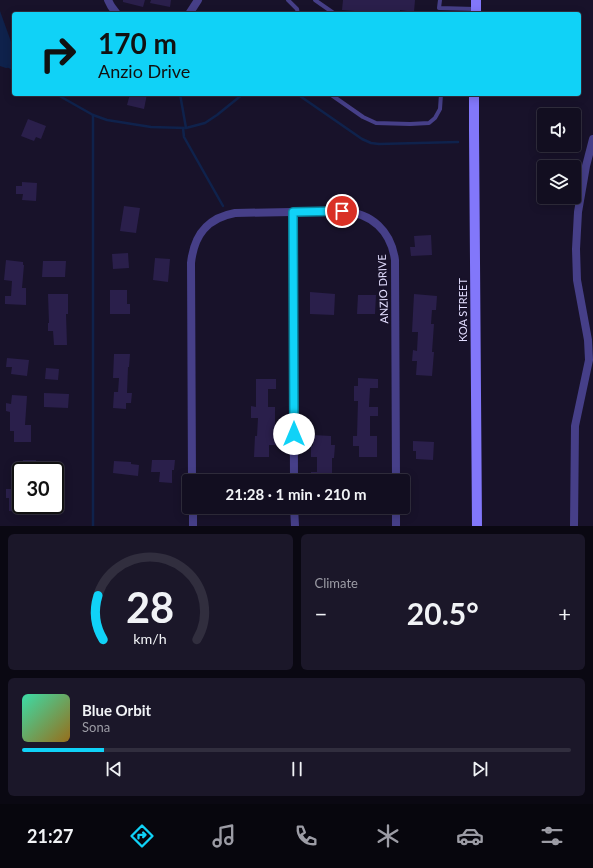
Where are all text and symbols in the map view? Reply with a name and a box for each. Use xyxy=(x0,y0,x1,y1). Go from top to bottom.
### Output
text: 170 m xyxy=(98,26,177,60)
icon: right xyxy=(32,28,84,80)
text: Anzio Drive xyxy=(98,60,190,82)
map controls xyxy=(537,108,581,204)
button: sound xyxy=(537,108,581,152)
button: layers xyxy=(537,160,581,204)
pin xyxy=(325,194,359,228)
icon: arrive xyxy=(331,200,353,222)
street label: ANZIO DRIVE xyxy=(375,254,390,324)
street label: KOA STREET xyxy=(456,278,469,342)
position arrow xyxy=(273,413,315,455)
speed limit sign: 30 xyxy=(12,462,64,514)
text: 21:28 · 1 min · 210 m xyxy=(226,485,366,503)
text: Climate xyxy=(315,575,358,591)
text: 28 xyxy=(126,582,174,632)
text: 20.5° xyxy=(407,595,479,631)
text: − xyxy=(315,600,327,627)
text: + xyxy=(558,600,571,627)
text: km/h xyxy=(134,630,167,647)
text: Blue Orbit xyxy=(82,701,151,719)
text: Sona xyxy=(82,719,110,735)
icon: previous xyxy=(103,758,125,780)
icon: pause xyxy=(286,758,308,780)
icon: next xyxy=(469,758,491,780)
icon: directions xyxy=(128,822,156,850)
icon: music xyxy=(210,822,238,850)
icon: phone xyxy=(292,822,320,850)
icon: climate xyxy=(374,822,402,850)
icon: car xyxy=(456,822,484,850)
icon: filters xyxy=(538,822,566,850)
text: 21:27 xyxy=(27,825,73,847)

